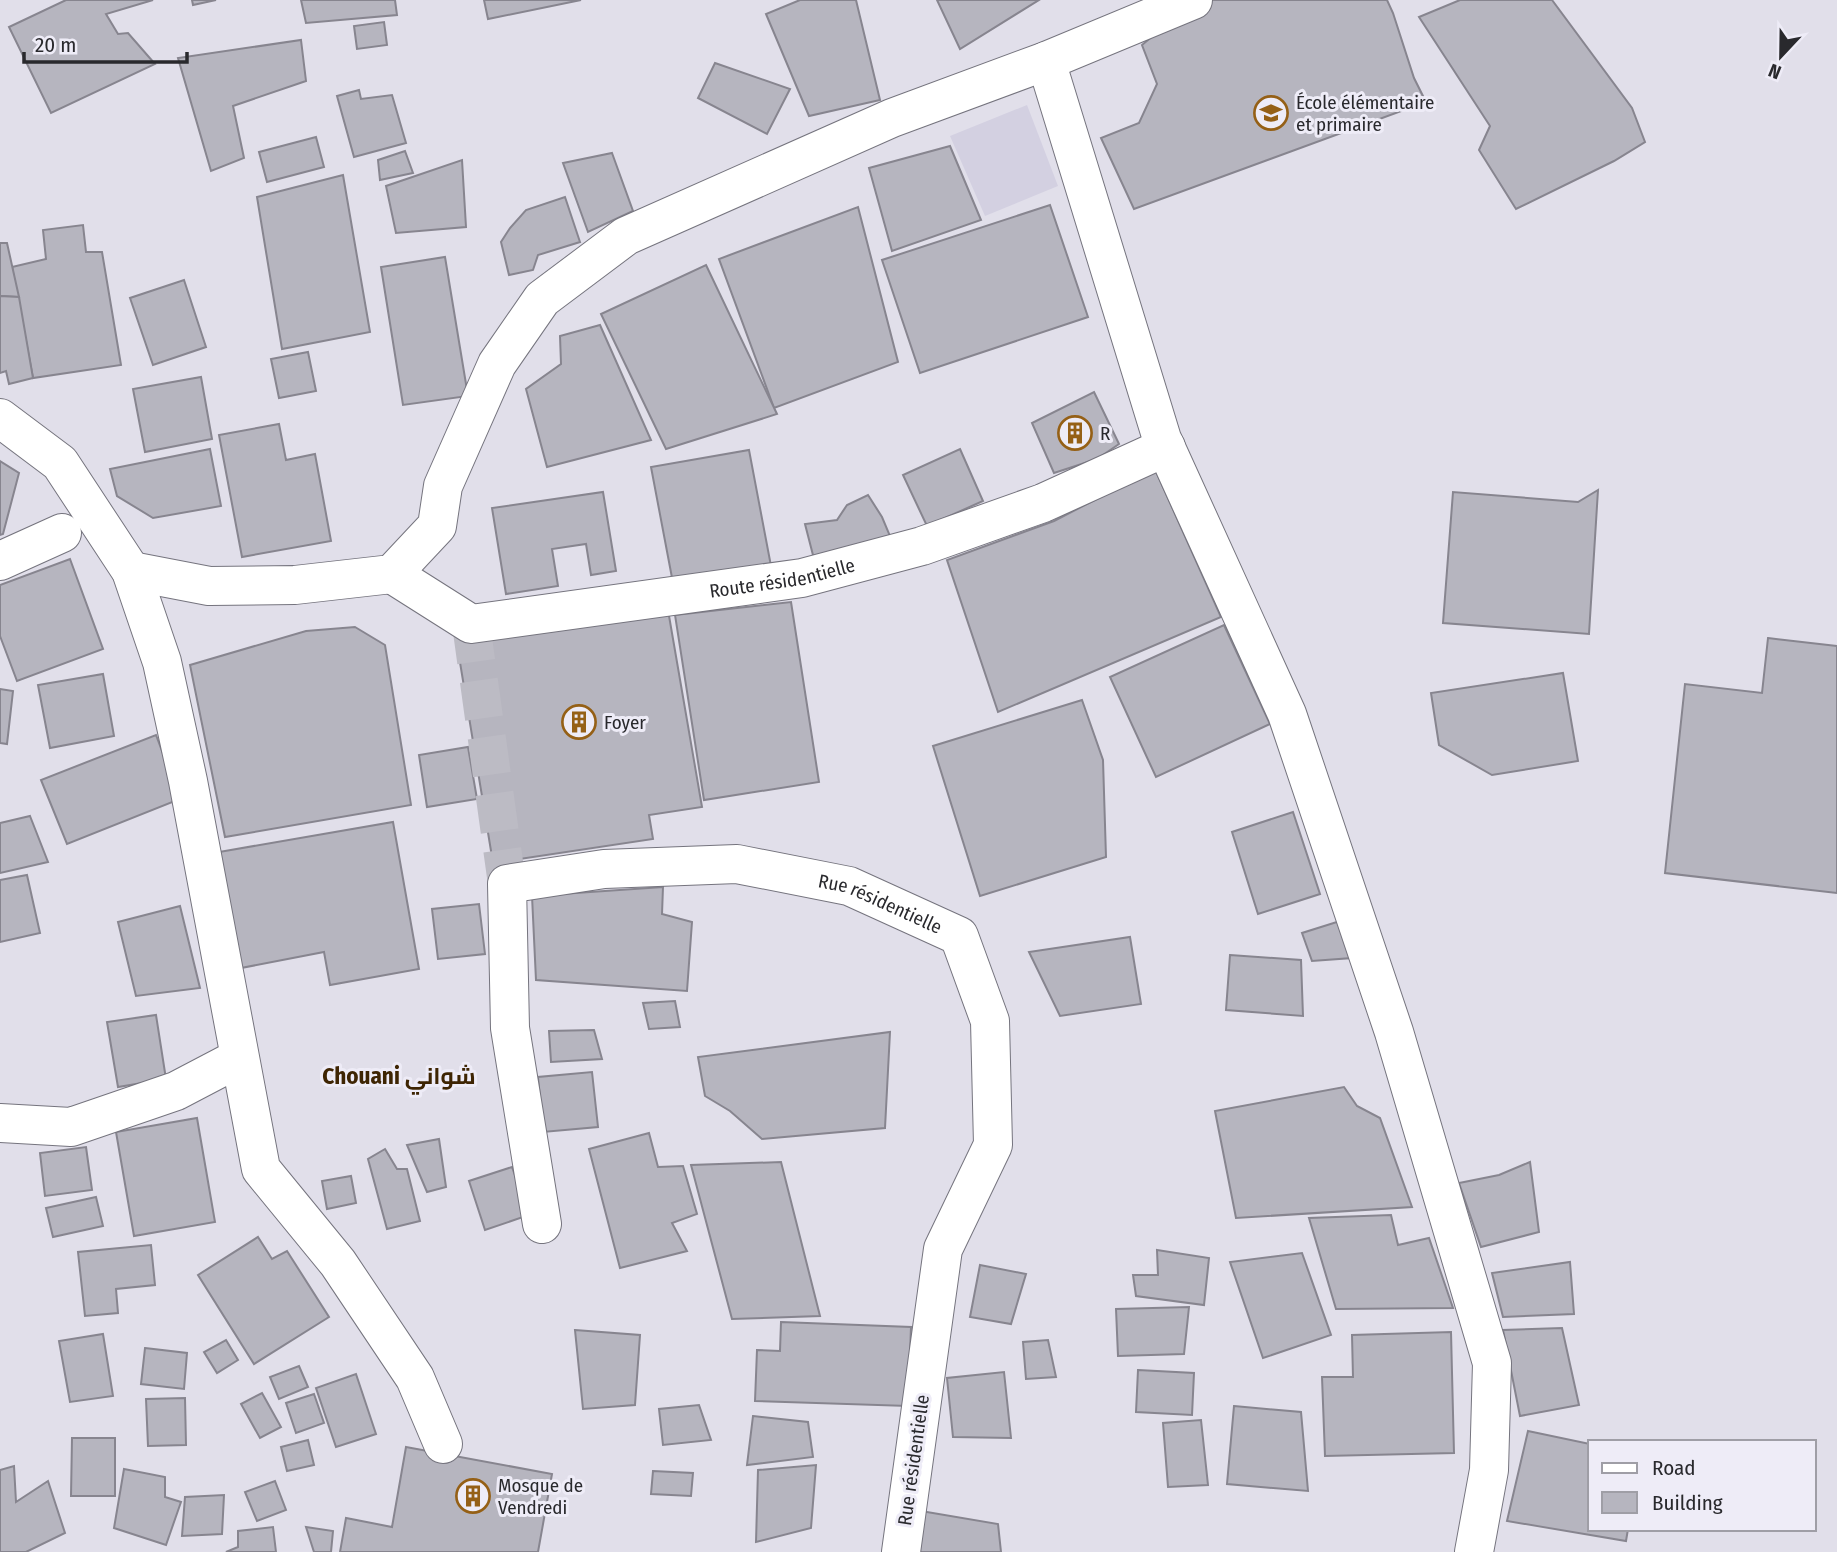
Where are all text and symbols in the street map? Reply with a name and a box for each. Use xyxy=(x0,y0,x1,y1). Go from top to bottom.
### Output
scale bar xyxy=(24,21,187,65)
north arrow xyxy=(1746,21,1816,91)
text: 20 m xyxy=(35,32,76,58)
text: N xyxy=(1765,59,1784,84)
place label: École élémentaire et primaire xyxy=(1296,91,1434,136)
school or university icon: École élémentaire et primaire xyxy=(1252,94,1290,132)
building icon: R xyxy=(1056,414,1094,452)
place label: R xyxy=(1100,422,1110,445)
street label: Route résidentielle xyxy=(708,553,857,603)
building icon: Foyer xyxy=(560,703,598,741)
place label: Foyer xyxy=(604,711,646,734)
street label: Rue résidentielle xyxy=(816,869,945,939)
district label: Chouani شواني xyxy=(322,1062,476,1095)
street label: Rue résidentielle xyxy=(893,1393,934,1527)
legend xyxy=(1588,1440,1816,1531)
text: Road xyxy=(1652,1455,1696,1481)
place label: Mosque de Vendredi xyxy=(498,1474,583,1519)
building icon: Mosque de Vendredi xyxy=(454,1477,492,1515)
text: Building xyxy=(1652,1490,1723,1516)

